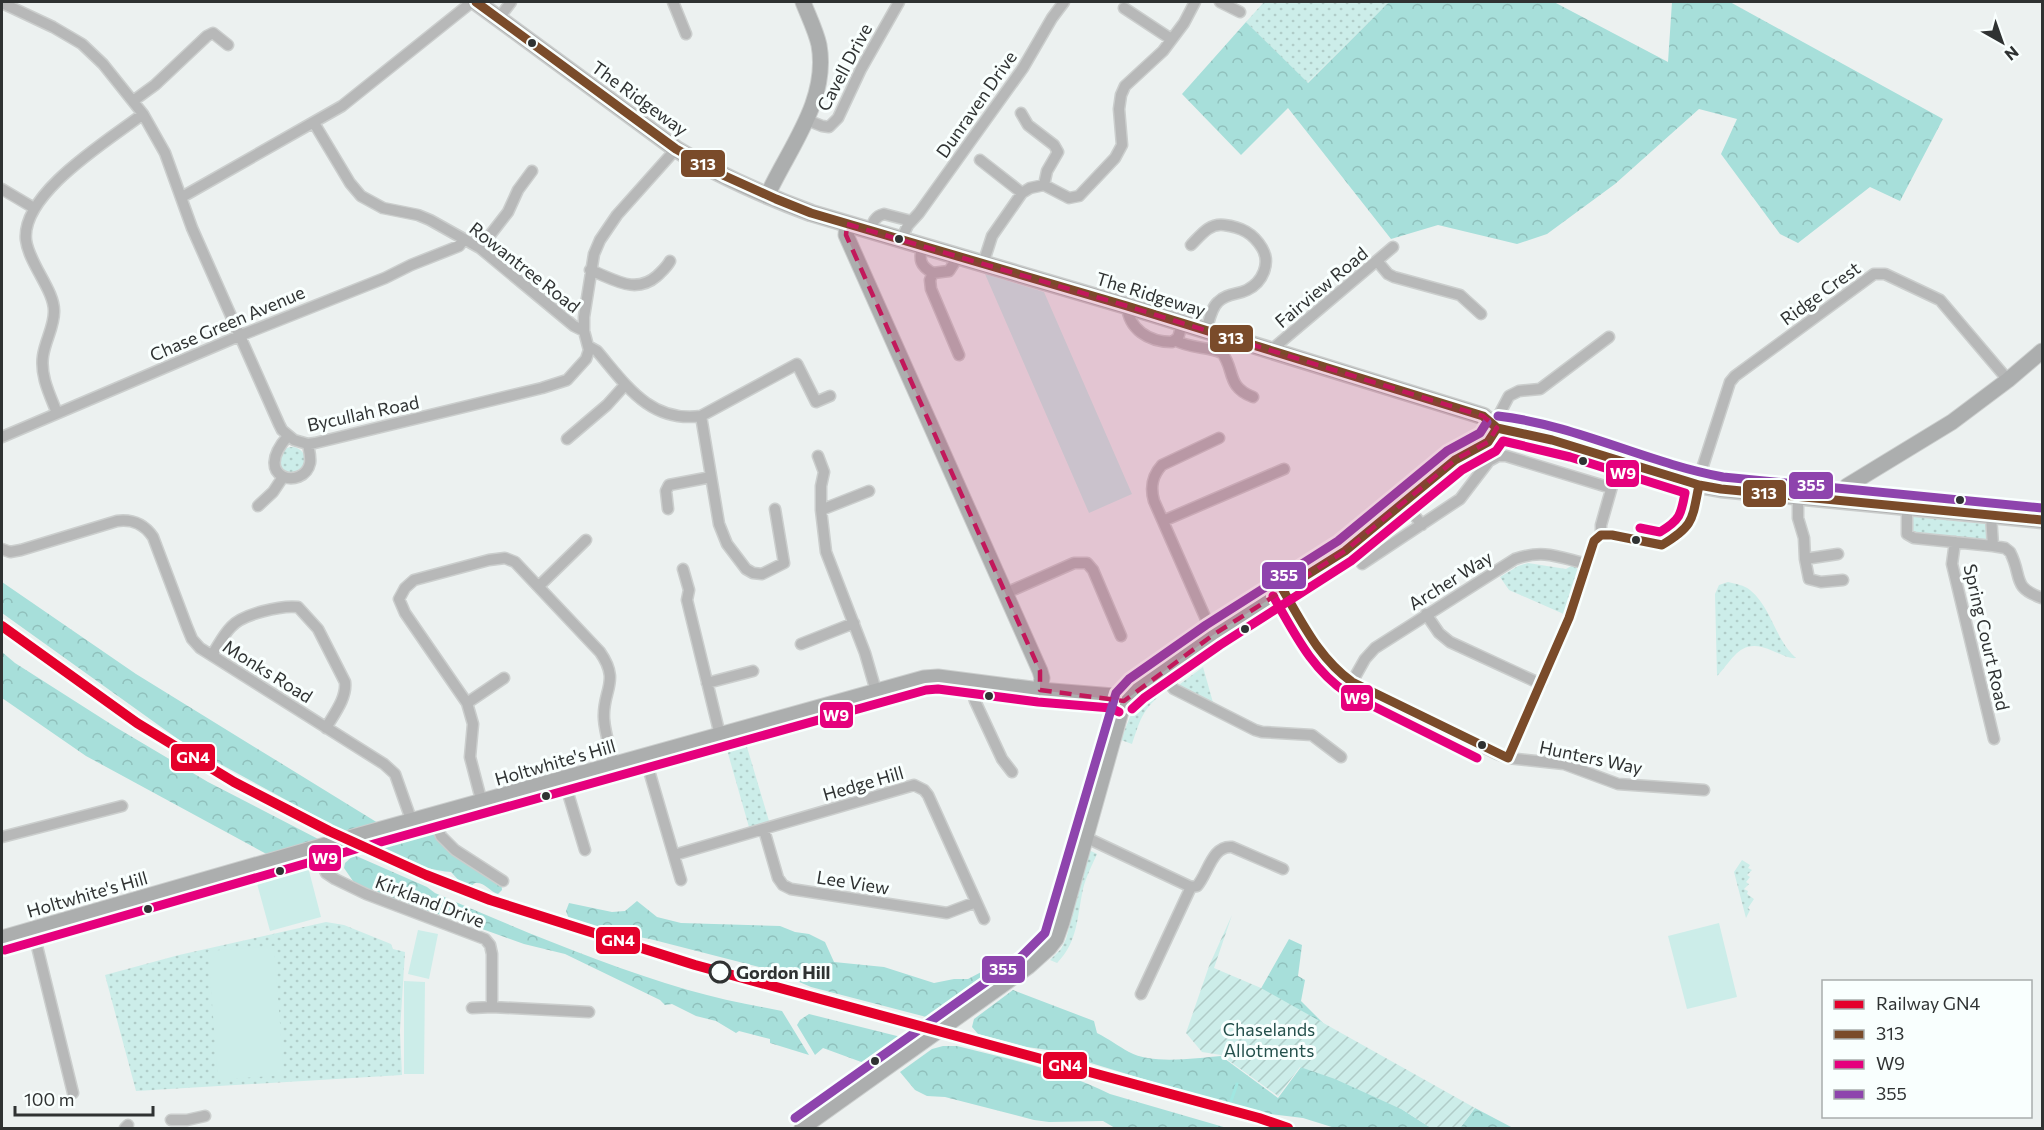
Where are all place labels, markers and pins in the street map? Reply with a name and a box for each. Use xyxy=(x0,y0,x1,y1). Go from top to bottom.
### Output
unlabelled marker xyxy=(526,37,538,49)
unlabelled marker xyxy=(893,233,905,245)
unlabelled marker xyxy=(1577,455,1589,467)
unlabelled marker xyxy=(1954,494,1966,506)
unlabelled marker xyxy=(1630,534,1642,546)
unlabelled marker xyxy=(1239,623,1251,635)
unlabelled marker xyxy=(983,690,995,702)
unlabelled marker xyxy=(1476,739,1488,751)
unlabelled marker xyxy=(540,790,552,802)
unlabelled marker xyxy=(274,865,286,877)
unlabelled marker xyxy=(142,903,154,915)
marker: Gordon Hill xyxy=(709,961,731,983)
place label: Gordon Hill xyxy=(736,961,831,983)
unlabelled marker xyxy=(869,1055,881,1067)

